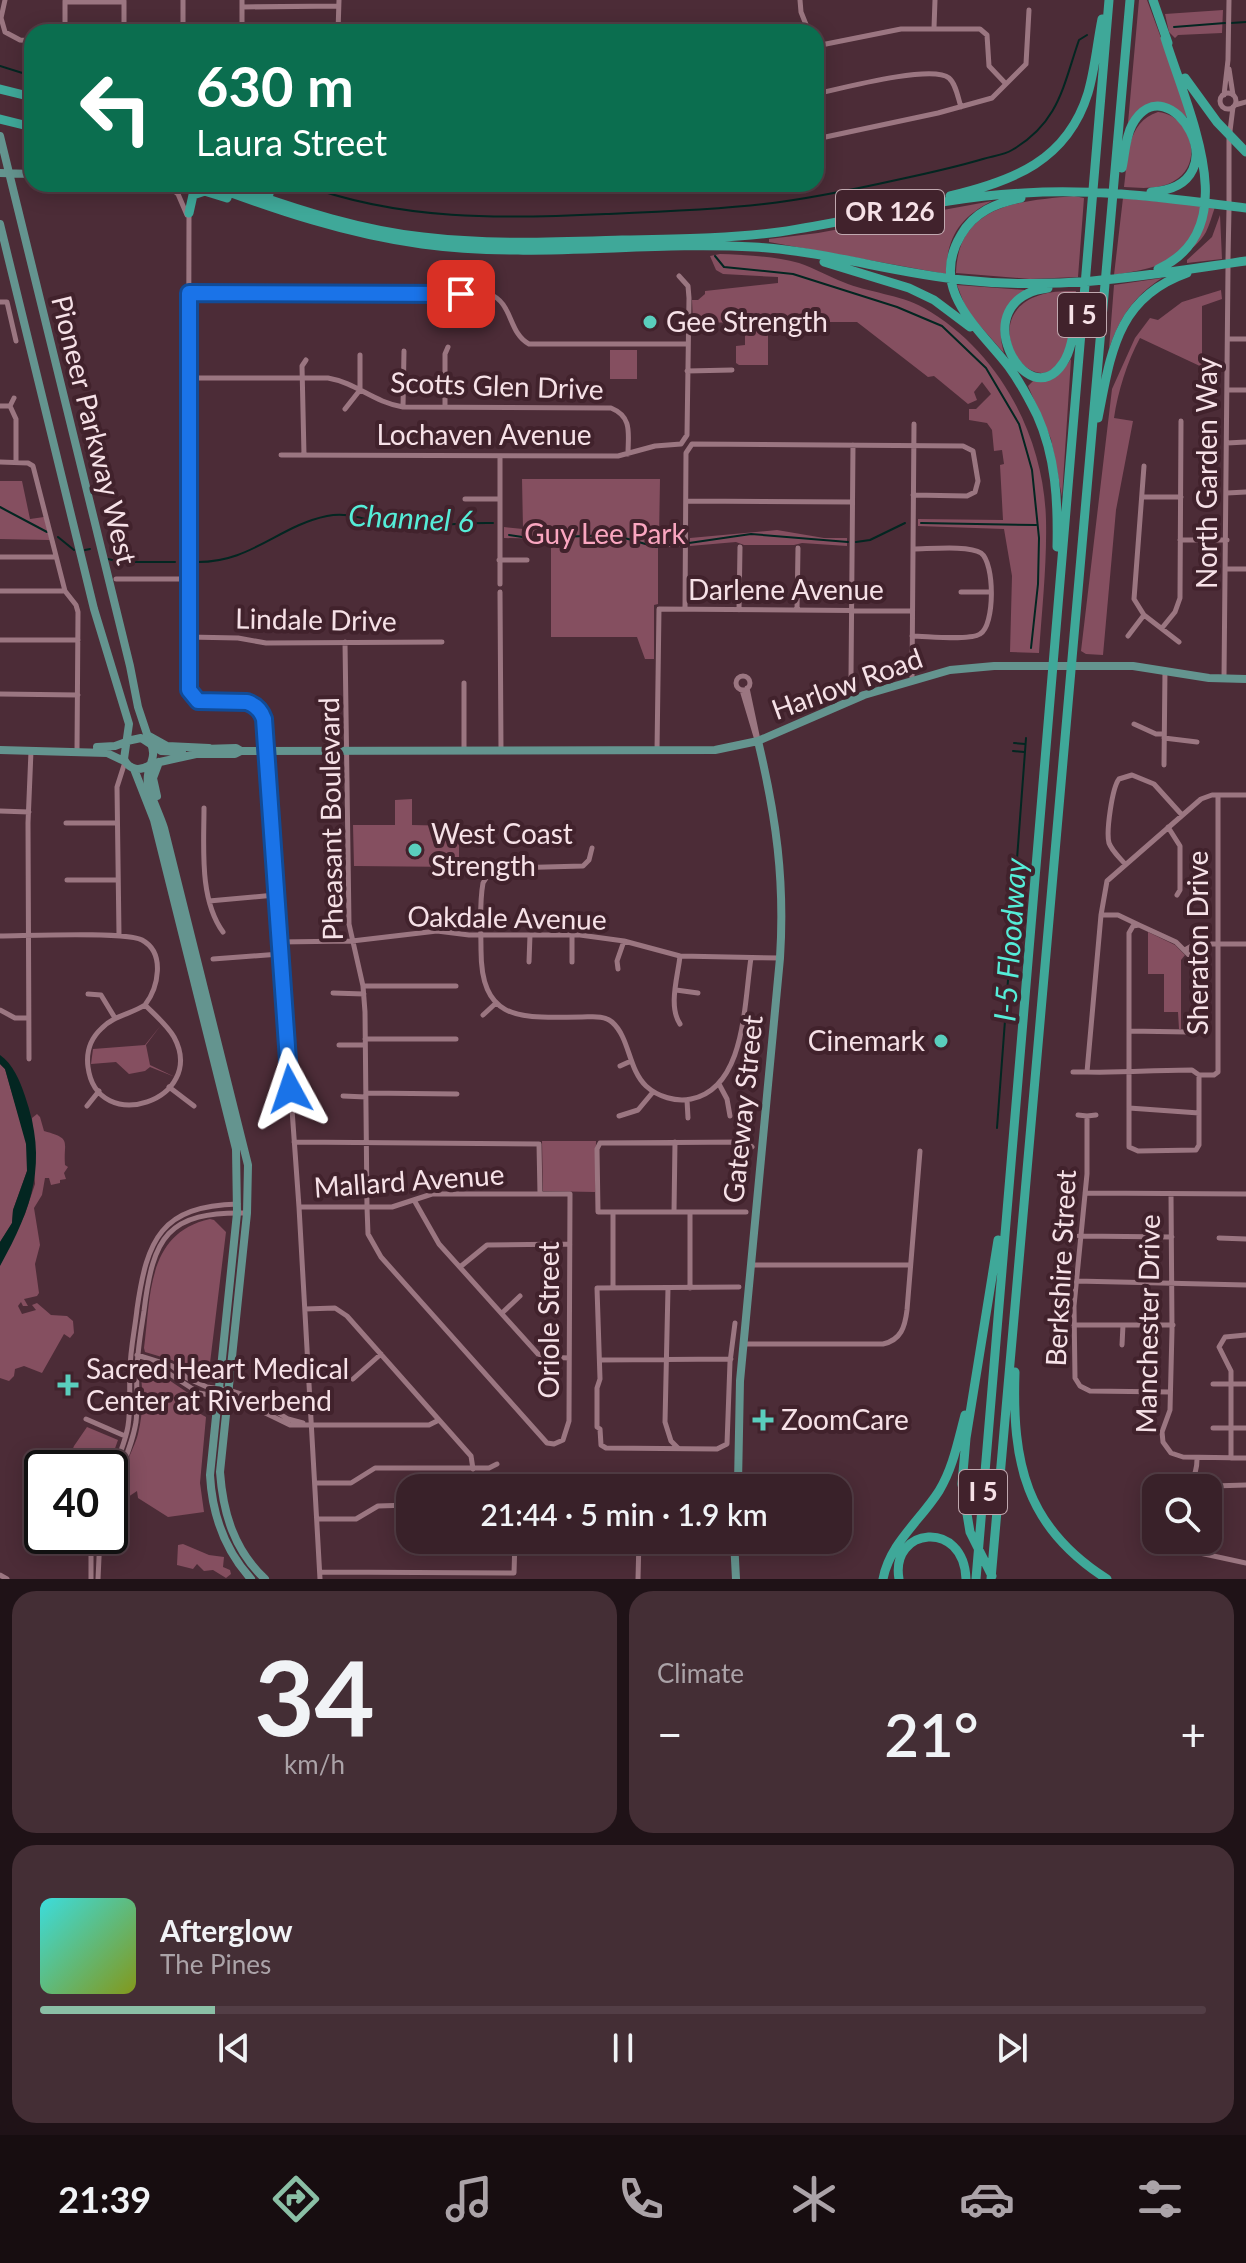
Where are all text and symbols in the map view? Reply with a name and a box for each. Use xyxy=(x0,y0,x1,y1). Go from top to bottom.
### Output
text: 630 m xyxy=(196,52,354,119)
icon: left xyxy=(64,56,168,160)
text: Laura Street xyxy=(196,120,387,164)
road number: OR 126 xyxy=(836,190,944,234)
pin xyxy=(427,260,495,328)
icon: arrive xyxy=(439,272,483,316)
street label: Pioneer Parkway West xyxy=(45,292,145,568)
road number: I 5 xyxy=(1058,293,1106,337)
place label: Gee Strength xyxy=(666,304,828,338)
marker: Gee Strength xyxy=(641,313,659,331)
street label: North Garden Way xyxy=(1189,356,1223,589)
street label: Scotts Glen Drive xyxy=(390,364,604,406)
street label: Lochaven Avenue xyxy=(376,417,592,451)
water label: Channel 6 xyxy=(347,496,475,538)
park label: Guy Lee Park xyxy=(524,516,687,550)
street label: Darlene Avenue xyxy=(688,572,884,606)
street label: Lindale Drive xyxy=(235,601,397,637)
street label: Harlow Road xyxy=(767,640,927,726)
street label: Pheasant Boulevard xyxy=(311,697,349,941)
place label: West Coast Strength xyxy=(431,816,573,882)
marker: West Coast Strength xyxy=(406,841,424,859)
street label: Sheraton Drive xyxy=(1180,851,1214,1035)
water label: I-5 Floodway xyxy=(985,857,1033,1023)
street label: Oakdale Avenue xyxy=(407,898,607,936)
street label: Gateway Street xyxy=(715,1013,769,1205)
place label: Cinemark xyxy=(808,1023,926,1057)
marker: Cinemark xyxy=(932,1032,950,1050)
position arrow xyxy=(248,1047,332,1131)
street label: Mallard Avenue xyxy=(313,1156,505,1204)
street label: Berkshire Street xyxy=(1038,1169,1082,1367)
street label: Manchester Drive xyxy=(1128,1214,1166,1434)
street label: Oriole Street xyxy=(531,1241,565,1399)
place label: Sacred Heart Medical Center at Riverbend xyxy=(86,1351,349,1417)
marker: Sacred Heart Medical Center at Riverbend xyxy=(57,1374,79,1396)
place label: ZoomCare xyxy=(781,1402,909,1436)
marker: ZoomCare xyxy=(752,1409,774,1431)
speed limit sign: 40 xyxy=(24,1450,128,1554)
road number: I 5 xyxy=(959,1470,1007,1514)
map controls xyxy=(1142,1474,1222,1554)
button: search xyxy=(1142,1474,1222,1554)
text: 21:44 · 5 min · 1.9 km xyxy=(480,1496,768,1532)
text: 34 xyxy=(254,1633,375,1758)
text: Climate xyxy=(657,1657,744,1689)
text: 21° xyxy=(884,1698,979,1770)
text: − xyxy=(657,1708,683,1760)
text: + xyxy=(1180,1708,1206,1760)
text: km/h xyxy=(284,1748,345,1780)
text: Afterglow xyxy=(160,1912,293,1948)
text: The Pines xyxy=(160,1948,271,1980)
icon: previous xyxy=(212,2026,256,2070)
icon: pause xyxy=(601,2026,645,2070)
icon: next xyxy=(990,2026,1034,2070)
icon: directions xyxy=(268,2171,324,2227)
icon: music xyxy=(441,2171,497,2227)
icon: phone xyxy=(613,2171,669,2227)
icon: climate xyxy=(786,2171,842,2227)
icon: car xyxy=(959,2171,1015,2227)
icon: filters xyxy=(1132,2171,1188,2227)
text: 21:39 xyxy=(58,2177,151,2221)

